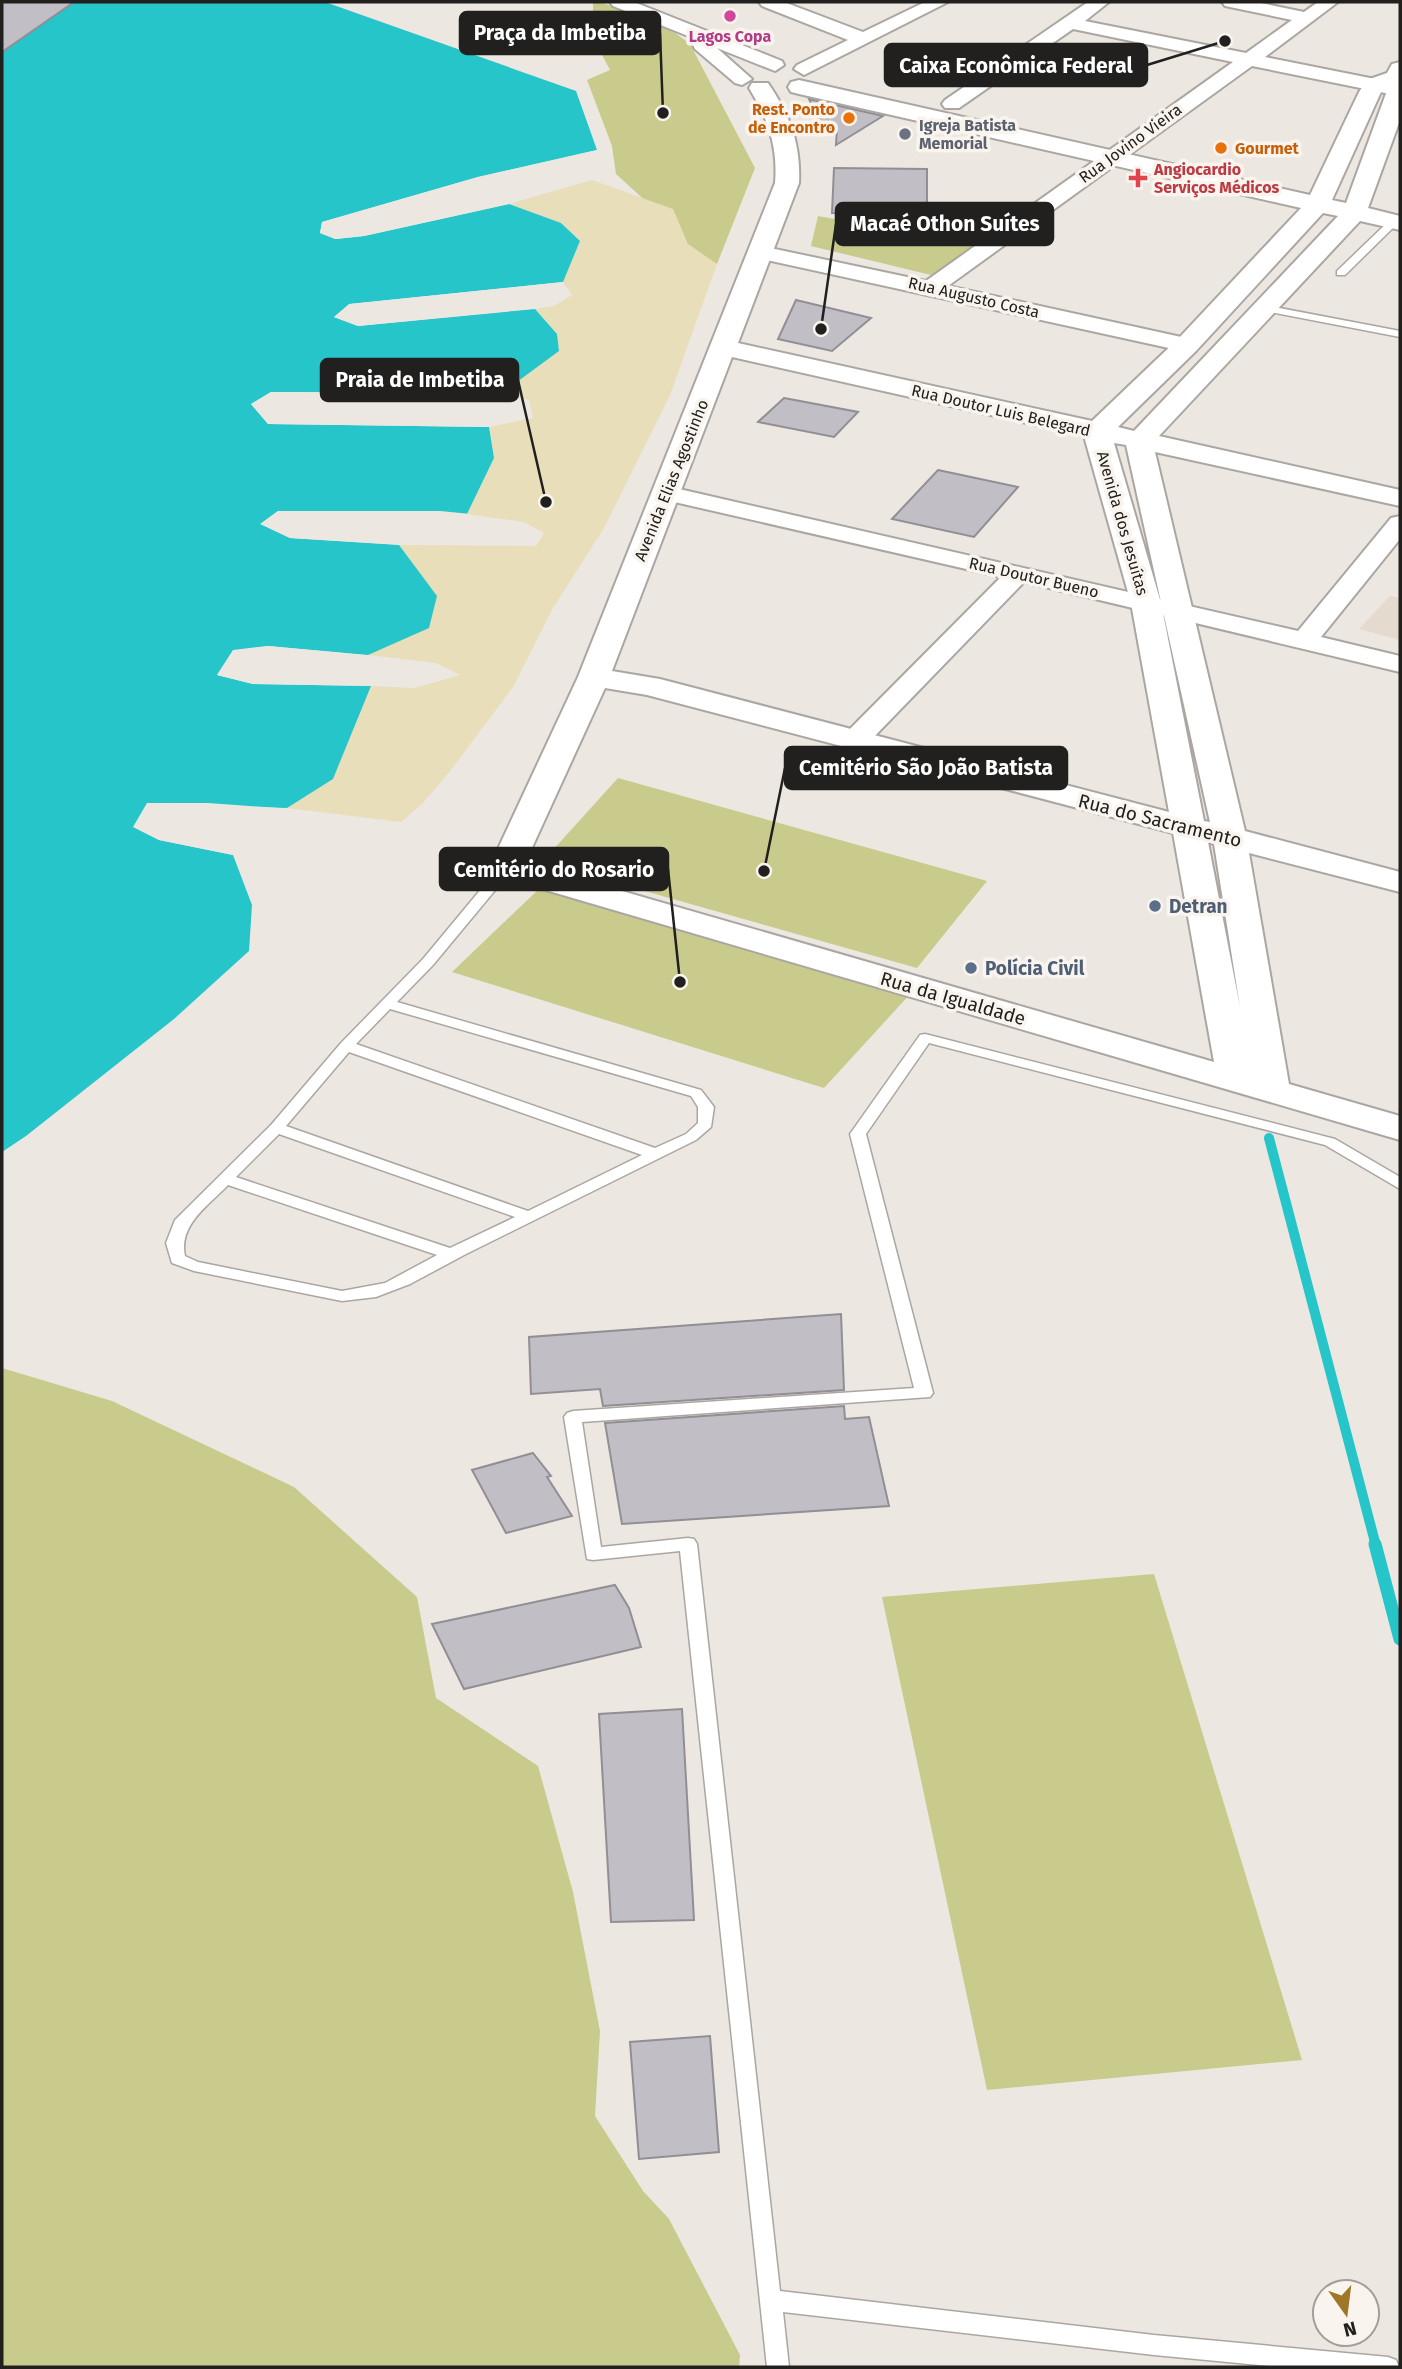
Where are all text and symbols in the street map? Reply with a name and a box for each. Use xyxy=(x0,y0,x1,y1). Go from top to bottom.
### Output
marker: Lagos Copa xyxy=(722,8,738,24)
callout: Praça da Imbetiba xyxy=(460,12,660,54)
text: Praça da Imbetiba xyxy=(474,20,646,46)
place label: Lagos Copa xyxy=(689,27,771,46)
callout: Caixa Econômica Federal xyxy=(885,44,1147,86)
text: Caixa Econômica Federal xyxy=(899,53,1134,79)
place label: Rest. Ponto de Encontro xyxy=(748,100,835,137)
street label: Rua Jovino Vieira xyxy=(1075,100,1185,187)
marker: Rest. Ponto de Encontro xyxy=(841,110,857,126)
place label: Igreja Batista Memorial xyxy=(919,116,1016,153)
marker: Igreja Batista Memorial xyxy=(897,126,913,142)
place label: Gourmet xyxy=(1235,139,1300,158)
marker: Gourmet xyxy=(1213,140,1229,156)
place label: Angiocardio Serviços Médicos xyxy=(1153,160,1280,198)
marker: Angiocardio Serviços Médicos xyxy=(1128,168,1148,188)
callout: Macaé Othon Suítes xyxy=(836,203,1053,245)
text: Macaé Othon Suítes xyxy=(850,211,1040,237)
street label: Rua Augusto Costa xyxy=(906,273,1041,322)
callout: Praia de Imbetiba xyxy=(321,359,518,401)
text: Praia de Imbetiba xyxy=(336,367,504,393)
street label: Rua Doutor Luis Belegard xyxy=(909,381,1092,440)
street label: Avenida Elias Agostinho xyxy=(630,397,713,564)
street label: Avenida dos Jesuítas xyxy=(1093,449,1152,598)
street label: Rua Doutor Bueno xyxy=(967,553,1101,602)
callout: Cemitério São João Batista xyxy=(785,747,1067,789)
text: Cemitério São João Batista xyxy=(799,755,1053,781)
street label: Rua do Sacramento xyxy=(1076,789,1244,852)
callout: Cemitério do Rosario xyxy=(440,848,668,890)
text: Cemitério do Rosario xyxy=(454,857,654,883)
place label: Detran xyxy=(1169,895,1228,918)
marker: Detran xyxy=(1147,898,1163,914)
place label: Polícia Civil xyxy=(985,957,1085,980)
marker: Polícia Civil xyxy=(963,960,979,976)
street label: Rua da Igualdade xyxy=(878,967,1028,1030)
north arrow xyxy=(1311,2278,1381,2348)
text: N xyxy=(1341,2316,1359,2342)

